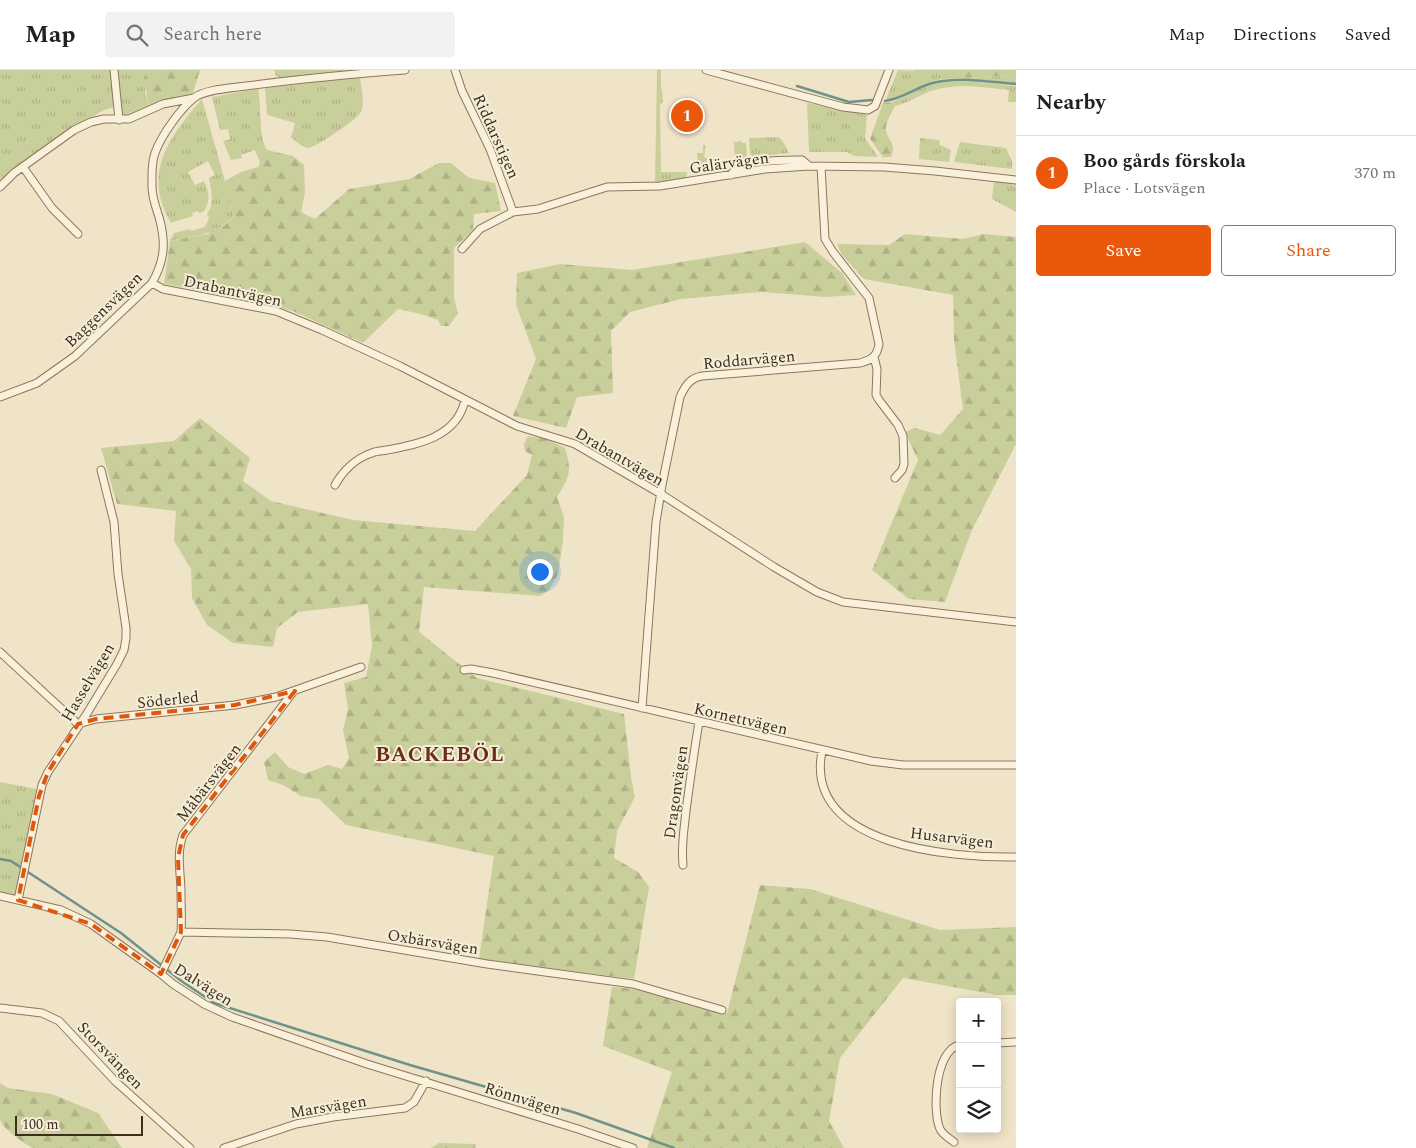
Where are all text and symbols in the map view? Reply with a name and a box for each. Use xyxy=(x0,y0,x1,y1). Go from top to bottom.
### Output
search box xyxy=(105,12,455,57)
text: Map xyxy=(25,17,75,53)
text: Search here xyxy=(163,20,262,49)
icon: search xyxy=(123,21,151,49)
text: Map xyxy=(1169,21,1205,48)
text: Directions xyxy=(1233,21,1317,48)
text: Saved xyxy=(1345,21,1391,48)
text: Nearby xyxy=(1036,87,1106,119)
street label: Riddarstigen xyxy=(467,90,525,183)
pin: 1 xyxy=(671,97,703,135)
street label: Galärvägen xyxy=(688,146,770,180)
text: Boo gårds förskola xyxy=(1083,147,1246,176)
text: 1 xyxy=(1048,161,1056,185)
text: 370 m xyxy=(1354,161,1396,185)
text: Place · Lotsvägen xyxy=(1083,176,1206,200)
button: Save xyxy=(1036,225,1211,276)
button: Share xyxy=(1221,225,1396,276)
street label: Baggensvägen xyxy=(59,266,148,353)
street label: Drabantvägen xyxy=(182,269,284,313)
street label: Roddarvägen xyxy=(702,344,796,376)
street label: Drabantvägen xyxy=(570,422,669,492)
your location xyxy=(527,559,553,585)
street label: Hasselvägen xyxy=(55,639,121,726)
street label: Söderled xyxy=(136,685,200,715)
street label: Kornettvägen xyxy=(691,697,790,741)
street label: Måbärsvägen xyxy=(170,738,247,827)
district label: BACKEBÖL xyxy=(375,739,505,771)
street label: Dragonvägen xyxy=(658,744,694,840)
street label: Husarvägen xyxy=(909,821,995,855)
street label: Oxbärsvägen xyxy=(386,923,480,961)
street label: Dalvägen xyxy=(169,957,238,1012)
map controls xyxy=(956,998,1001,1133)
button: + xyxy=(956,998,1001,1043)
street label: Storsvängen xyxy=(72,1016,149,1095)
button: − xyxy=(956,1043,1001,1088)
street label: Rönnvägen xyxy=(482,1076,564,1122)
button: layers xyxy=(956,1088,1001,1133)
street label: Marsvägen xyxy=(288,1089,368,1125)
scale bar xyxy=(15,1113,142,1136)
text: 100 m xyxy=(22,1114,59,1135)

